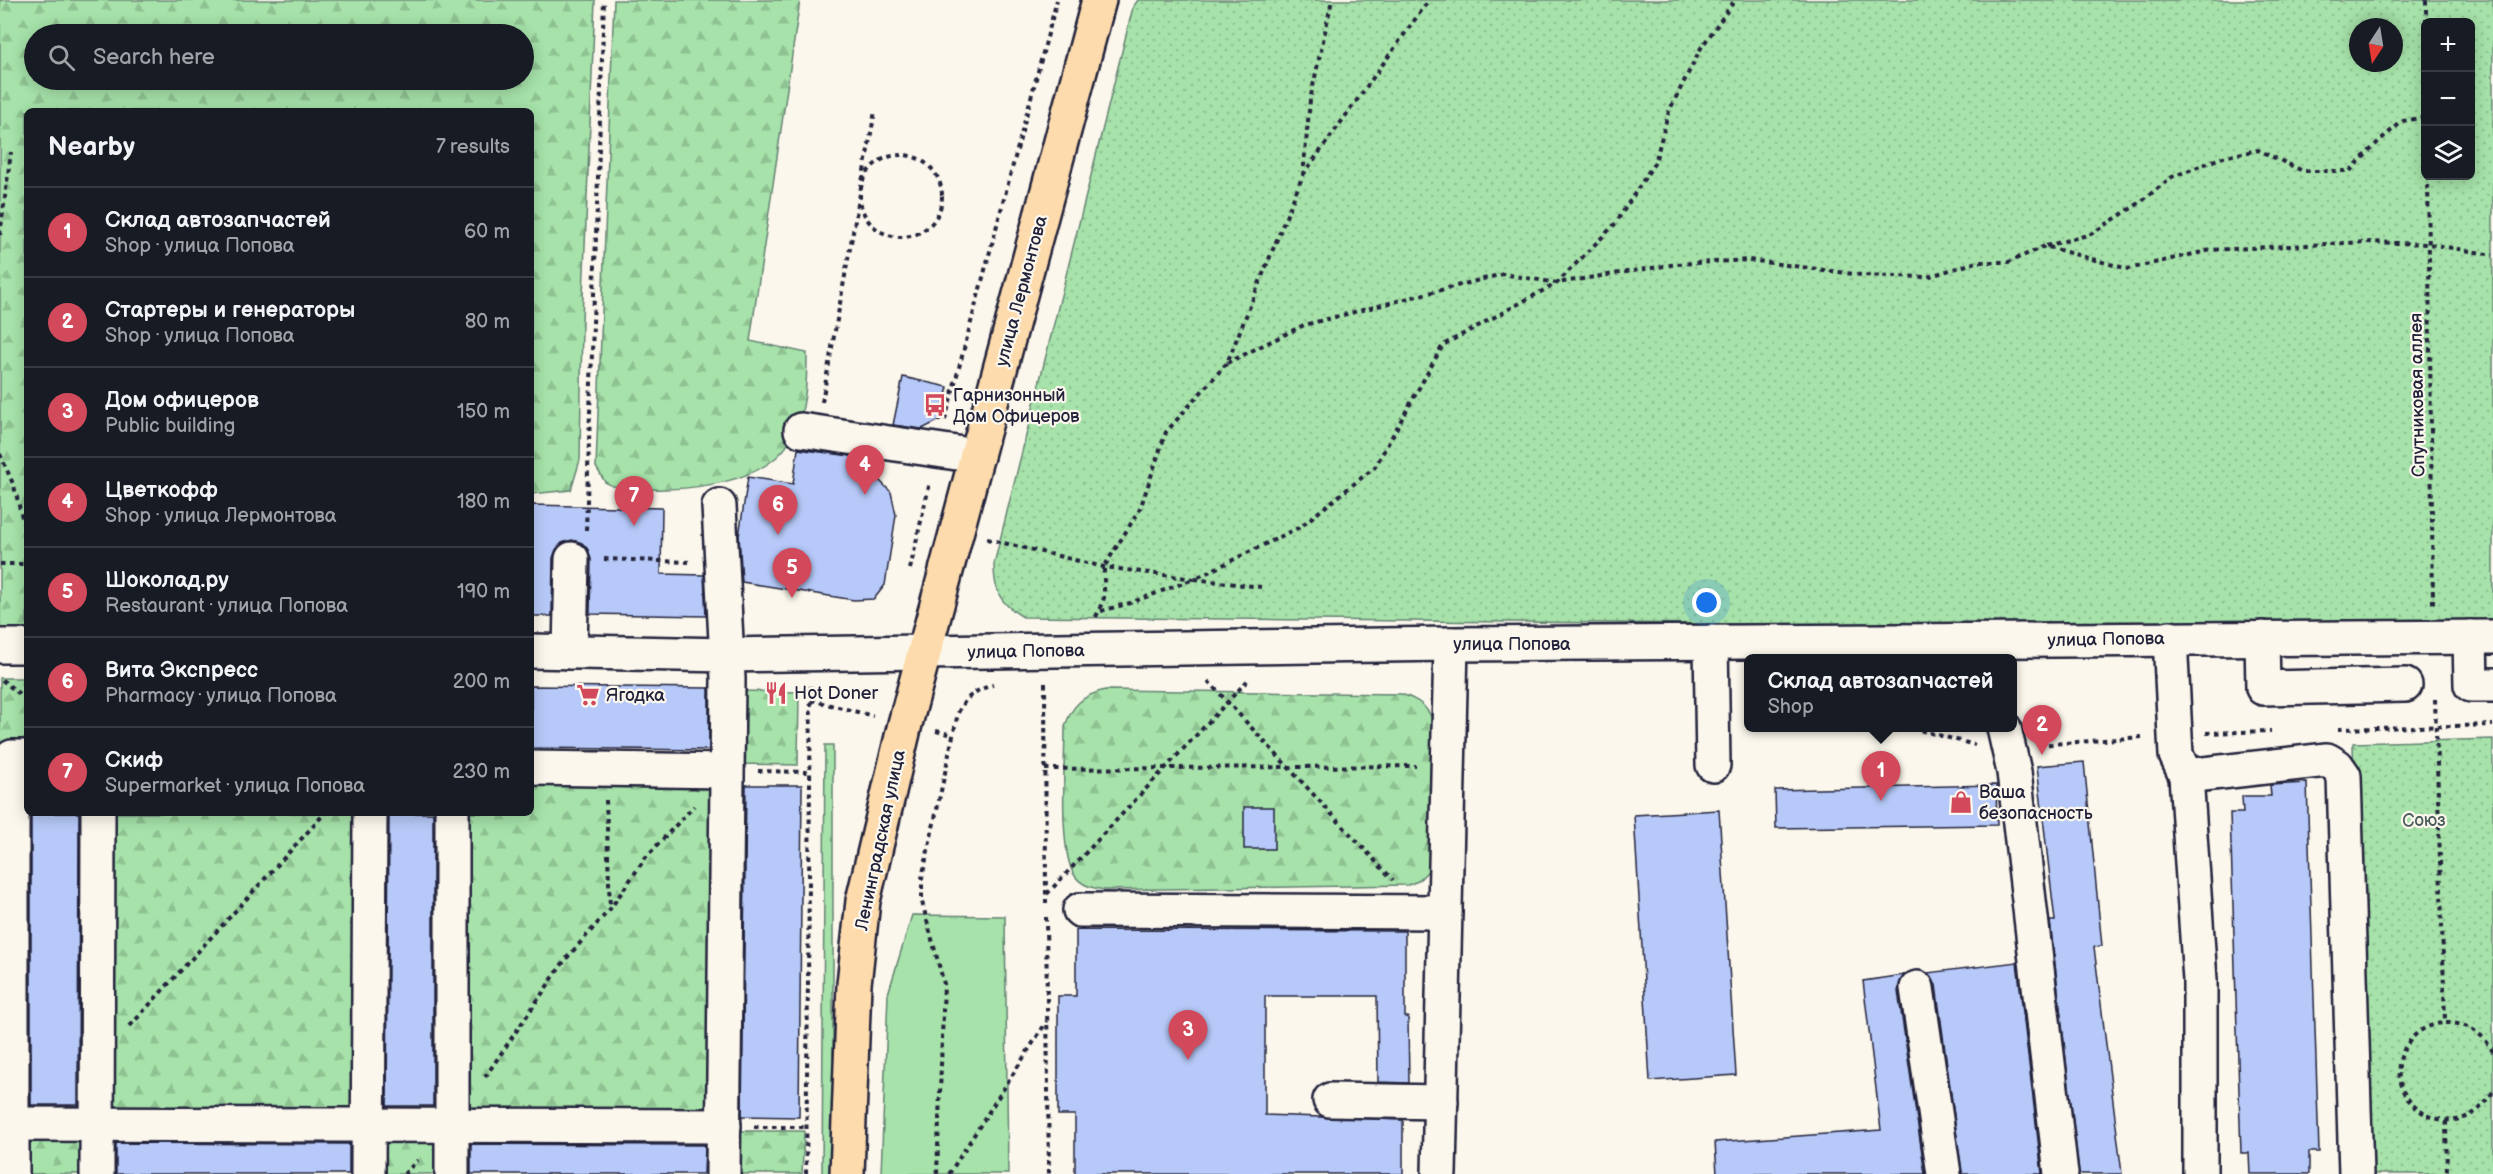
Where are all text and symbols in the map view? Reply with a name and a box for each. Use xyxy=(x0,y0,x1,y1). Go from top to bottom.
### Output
north arrow xyxy=(2349,18,2403,72)
map controls xyxy=(2421,18,2475,180)
button: + xyxy=(2421,18,2475,72)
search box xyxy=(24,24,534,90)
icon: search xyxy=(45,41,78,74)
text: Search here xyxy=(93,44,215,71)
button: − xyxy=(2421,72,2475,126)
button: layers xyxy=(2421,126,2475,180)
text: Nearby xyxy=(48,132,135,163)
text: 7 results xyxy=(436,135,510,159)
text: Склад автозапчастей xyxy=(105,207,331,234)
street label: улица Лермонтова xyxy=(991,213,1052,369)
text: 1 xyxy=(63,220,72,244)
text: 60 m xyxy=(464,220,510,244)
text: Shop · улица Попова xyxy=(105,234,295,258)
text: Стартеры и генераторы xyxy=(105,297,355,324)
text: 2 xyxy=(62,310,73,334)
text: 80 m xyxy=(465,310,510,334)
street label: Спутниковая аллея xyxy=(2406,313,2429,477)
text: Shop · улица Попова xyxy=(105,324,295,348)
place label: Гарнизонный Дом Офицеров xyxy=(953,385,1080,427)
text: Дом офицеров xyxy=(105,387,259,414)
bus stop icon: Гарнизонный Дом Офицеров xyxy=(922,392,948,418)
text: 3 xyxy=(62,400,73,424)
text: 150 m xyxy=(457,400,510,424)
text: Public building xyxy=(105,414,235,438)
pin: 4 xyxy=(846,446,884,495)
pin: 7 xyxy=(614,476,654,526)
text: Цветкофф xyxy=(105,477,218,504)
pin: 6 xyxy=(758,486,798,535)
text: 4 xyxy=(62,490,73,514)
text: 180 m xyxy=(457,490,510,514)
text: Shop · улица Лермонтова xyxy=(105,504,337,528)
pin: 5 xyxy=(772,548,812,598)
text: Шоколад.ру xyxy=(105,567,229,594)
text: 5 xyxy=(62,580,73,604)
text: 190 m xyxy=(457,580,510,604)
your location xyxy=(1692,588,1721,617)
text: Restaurant · улица Попова xyxy=(105,594,348,618)
street label: улица Попова xyxy=(2047,628,2165,651)
street label: улица Попова xyxy=(1453,634,1571,655)
street label: улица Попова xyxy=(967,640,1085,663)
popup xyxy=(1744,654,2017,732)
text: Вита Экспресс xyxy=(105,657,258,684)
text: Склад автозапчастей xyxy=(1768,668,1993,695)
text: 6 xyxy=(61,670,74,694)
text: 200 m xyxy=(453,670,510,694)
restaurant icon: Hot Doner xyxy=(763,680,789,706)
supermarket icon: Ягодка xyxy=(575,682,601,708)
place label: Hot Doner xyxy=(794,683,878,704)
text: Pharmacy · улица Попова xyxy=(105,684,337,708)
place label: Ягодка xyxy=(606,685,665,706)
text: Shop xyxy=(1768,695,1814,719)
pin: 2 xyxy=(2022,706,2062,755)
text: Скиф xyxy=(105,747,163,774)
street label: Ленинградская улица xyxy=(851,748,910,933)
pin: 1 xyxy=(1862,752,1900,801)
text: 7 xyxy=(62,760,73,784)
text: 230 m xyxy=(453,760,510,784)
text: Supermarket · улица Попова xyxy=(105,774,365,798)
place label: Ваша безопасность xyxy=(1979,782,2093,824)
shop icon: Ваша безопасность xyxy=(1948,789,1974,815)
park label: Союз xyxy=(2402,810,2446,831)
pin: 3 xyxy=(1168,1010,1208,1060)

